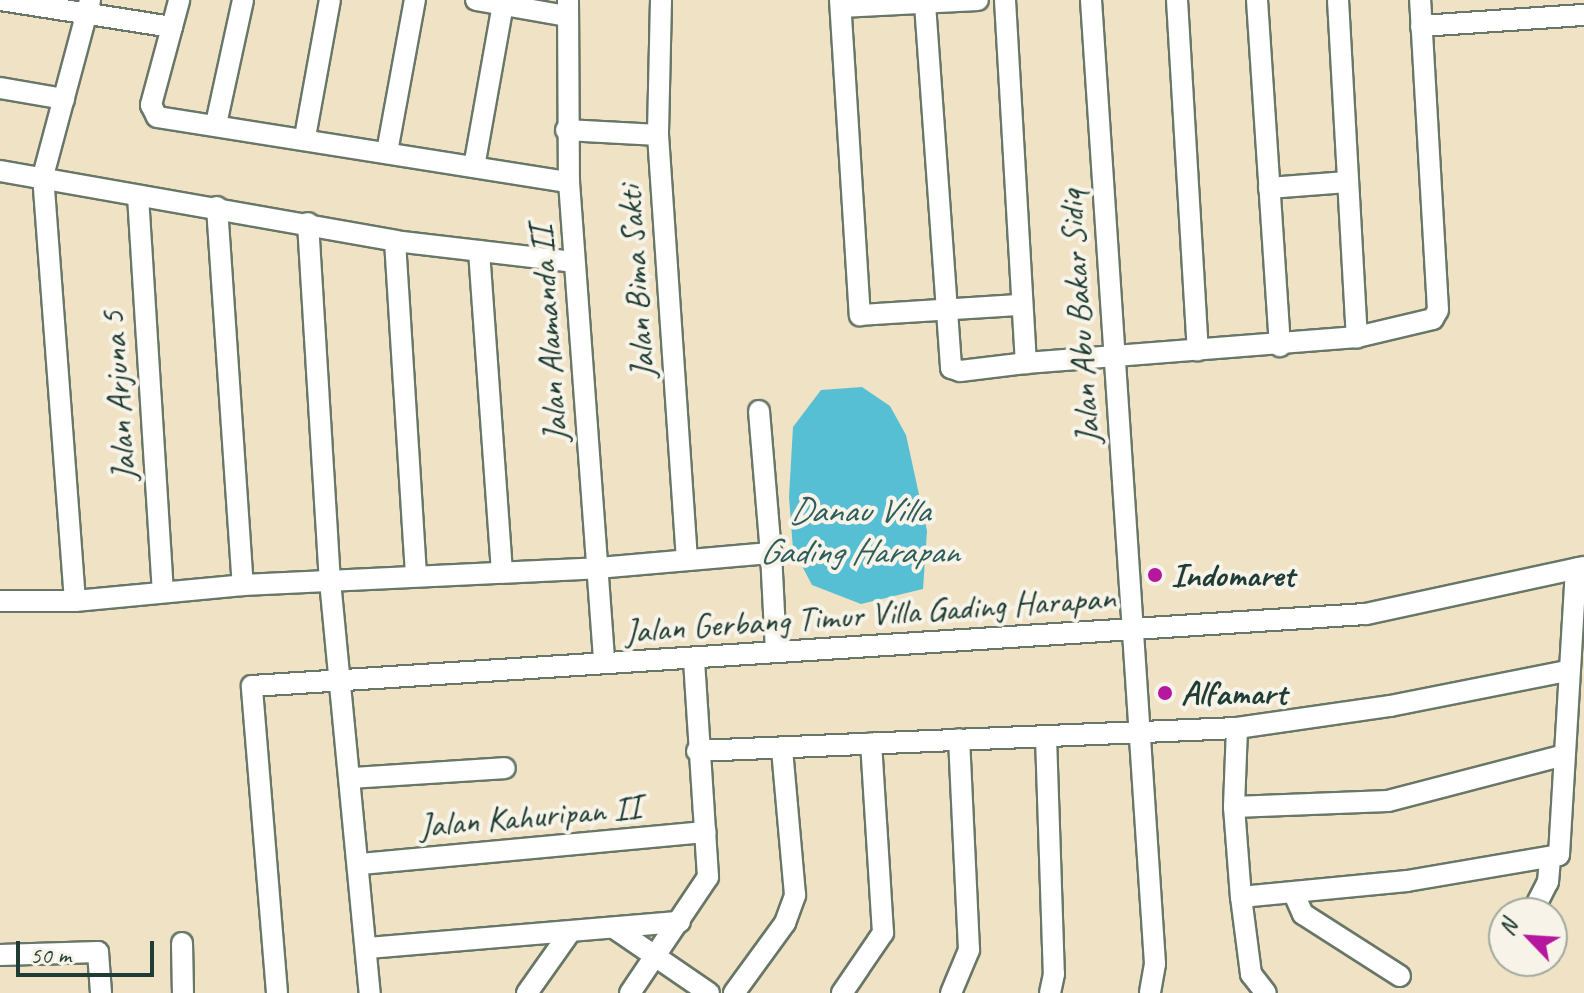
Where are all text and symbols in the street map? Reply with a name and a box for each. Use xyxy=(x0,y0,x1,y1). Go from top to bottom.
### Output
street label: Jalan Bima Sakti xyxy=(609,184,663,380)
street label: Jalan Abu Bakar Sidiq xyxy=(1050,188,1108,446)
street label: Jalan Alamanda II xyxy=(520,224,576,444)
street label: Jalan Arjuna 5 xyxy=(92,310,144,482)
water label: Danau Villa Gading Harapan xyxy=(759,488,959,573)
place label: Indomaret xyxy=(1171,555,1294,595)
marker: Indomaret xyxy=(1146,566,1164,584)
street label: Jalan Gerbang Timur Villa Gading Harapan xyxy=(624,577,1116,651)
place label: Alfamart xyxy=(1181,673,1287,713)
marker: Alfamart xyxy=(1156,684,1174,702)
street label: Jalan Kahuripan II xyxy=(416,786,644,846)
north arrow xyxy=(1488,897,1568,977)
text: N xyxy=(1492,916,1524,940)
scale bar xyxy=(20,925,158,975)
text: 50 m xyxy=(30,940,71,970)

